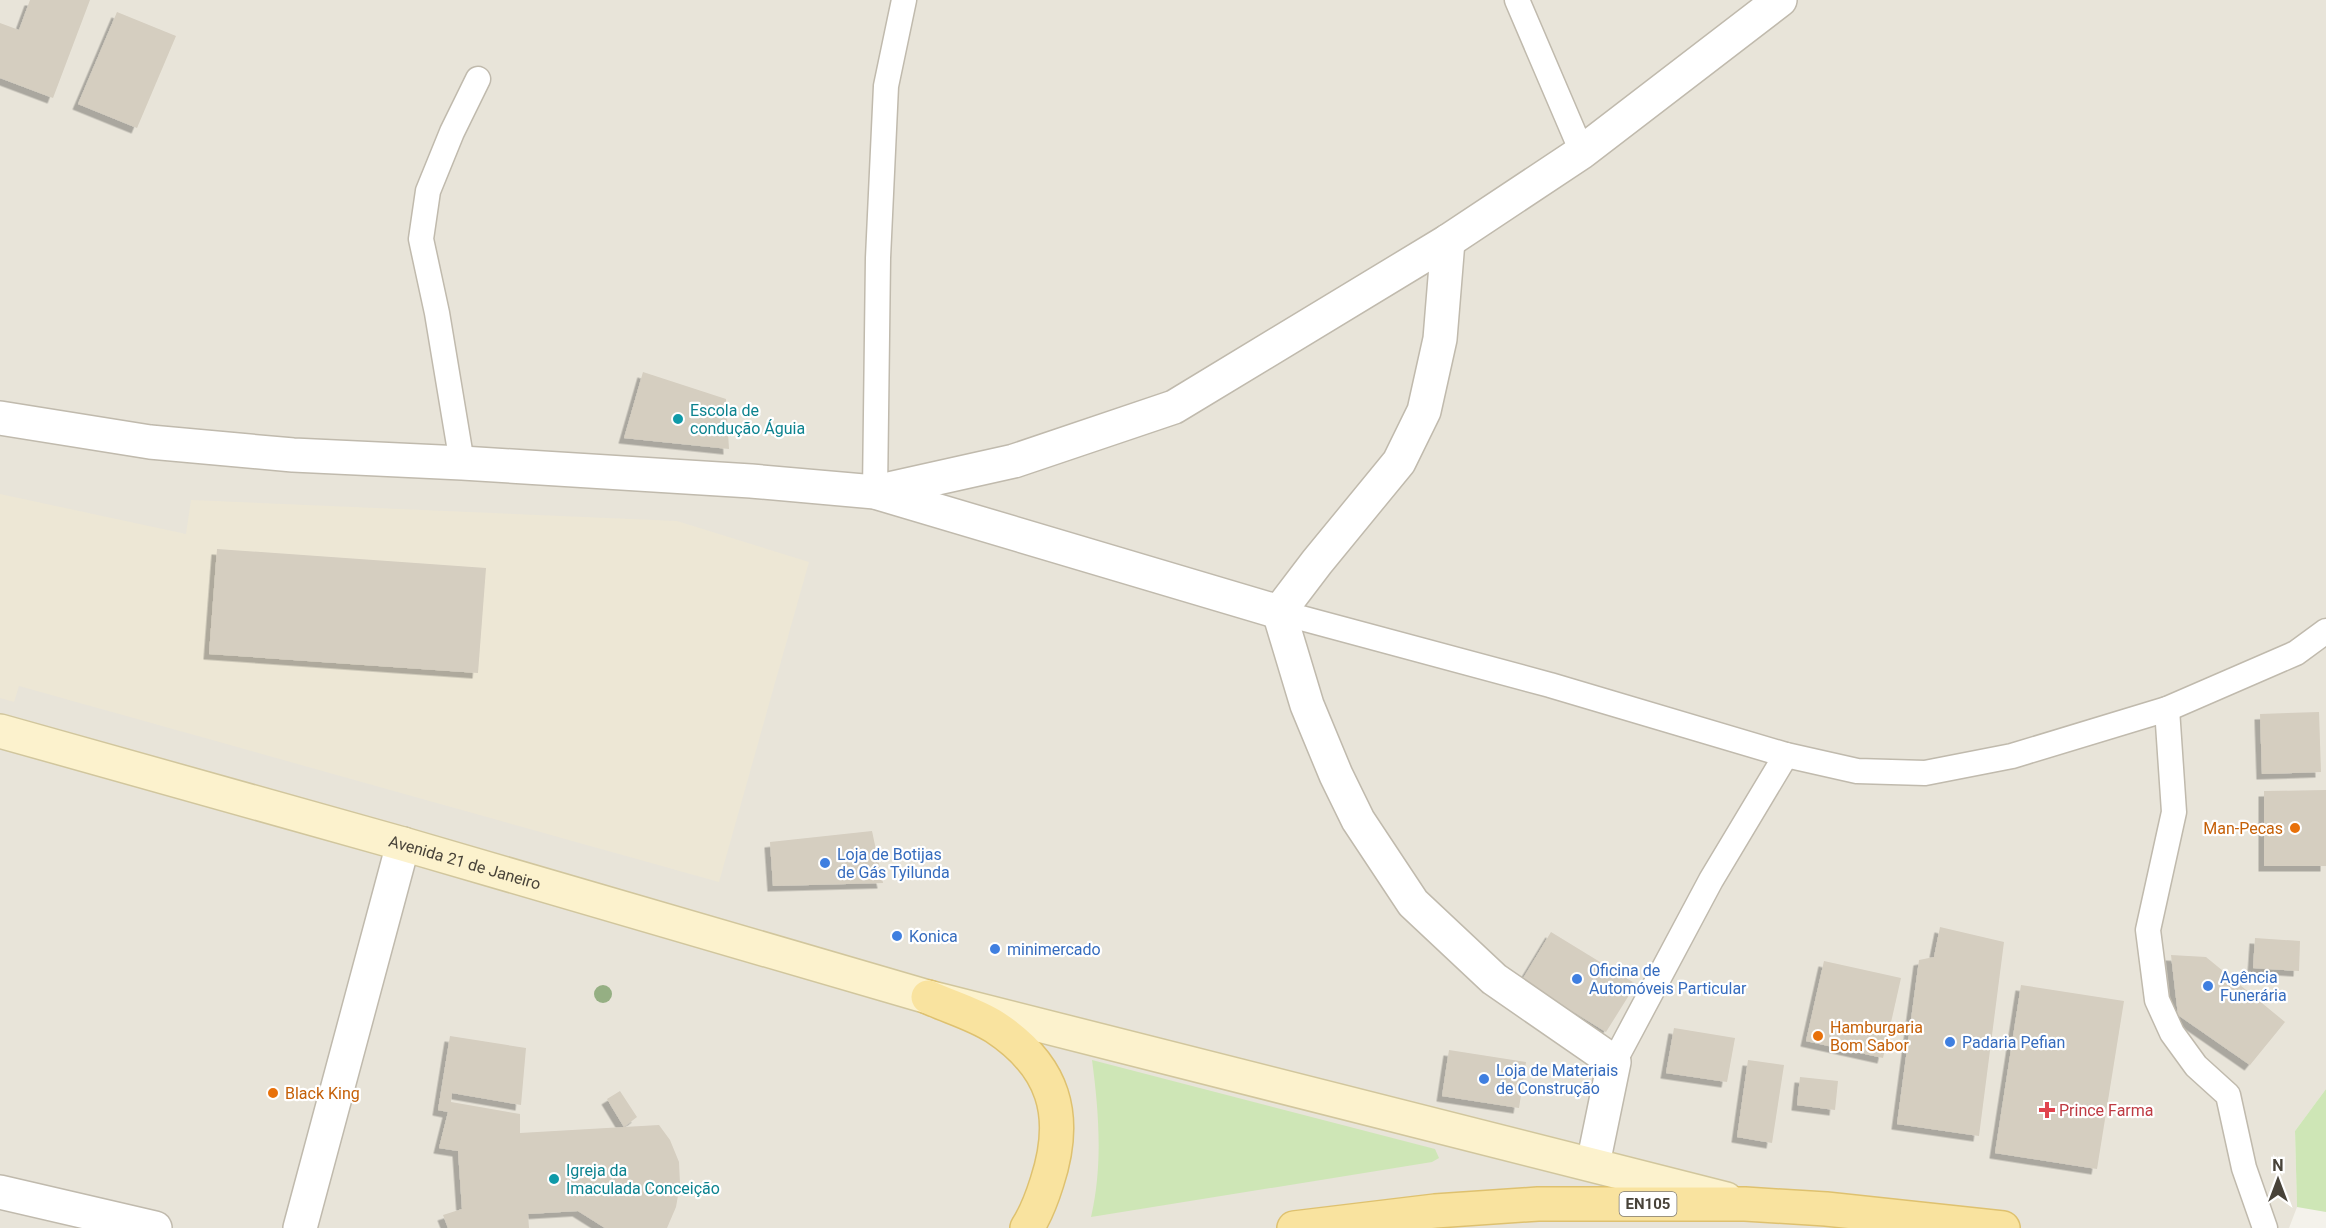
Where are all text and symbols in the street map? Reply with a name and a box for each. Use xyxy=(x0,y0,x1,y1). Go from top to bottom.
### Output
place label: Escola de condução Águia xyxy=(690,401,805,438)
marker: Escola de condução Águia xyxy=(671,412,685,426)
place label: Man-Pecas xyxy=(2203,819,2283,838)
marker: Man-Pecas xyxy=(2288,821,2302,835)
street label: Avenida 21 de Janeiro xyxy=(387,832,543,894)
place label: Loja de Botijas de Gás Tyilunda xyxy=(837,845,950,882)
marker: Loja de Botijas de Gás Tyilunda xyxy=(818,856,832,870)
place label: Konica xyxy=(909,927,958,946)
marker: Konica xyxy=(890,929,904,943)
place label: minimercado xyxy=(1007,940,1101,959)
marker: minimercado xyxy=(988,942,1002,956)
place label: Oficina de Automóveis Particular xyxy=(1589,961,1747,998)
place label: Agência Funerária xyxy=(2220,968,2287,1005)
marker: Oficina de Automóveis Particular xyxy=(1570,972,1584,986)
marker: Agência Funerária xyxy=(2201,979,2215,993)
place label: Hamburgaria Bom Sabor xyxy=(1830,1018,1923,1055)
marker: Hamburgaria Bom Sabor xyxy=(1811,1029,1825,1043)
place label: Padaria Pefian xyxy=(1962,1033,2065,1052)
marker: Padaria Pefian xyxy=(1943,1035,1957,1049)
place label: Loja de Materiais de Construção xyxy=(1496,1061,1618,1098)
marker: Loja de Materiais de Construção xyxy=(1477,1072,1491,1086)
place label: Black King xyxy=(285,1084,360,1103)
marker: Black King xyxy=(266,1086,280,1100)
place label: Prince Farma xyxy=(2059,1101,2154,1120)
marker: Prince Farma xyxy=(2040,1103,2054,1117)
north arrow xyxy=(2248,1150,2308,1210)
text: N xyxy=(2272,1156,2284,1175)
place label: Igreja da Imaculada Conceição xyxy=(566,1161,720,1198)
marker: Igreja da Imaculada Conceição xyxy=(547,1172,561,1186)
road number: EN105 xyxy=(1620,1192,1676,1216)

